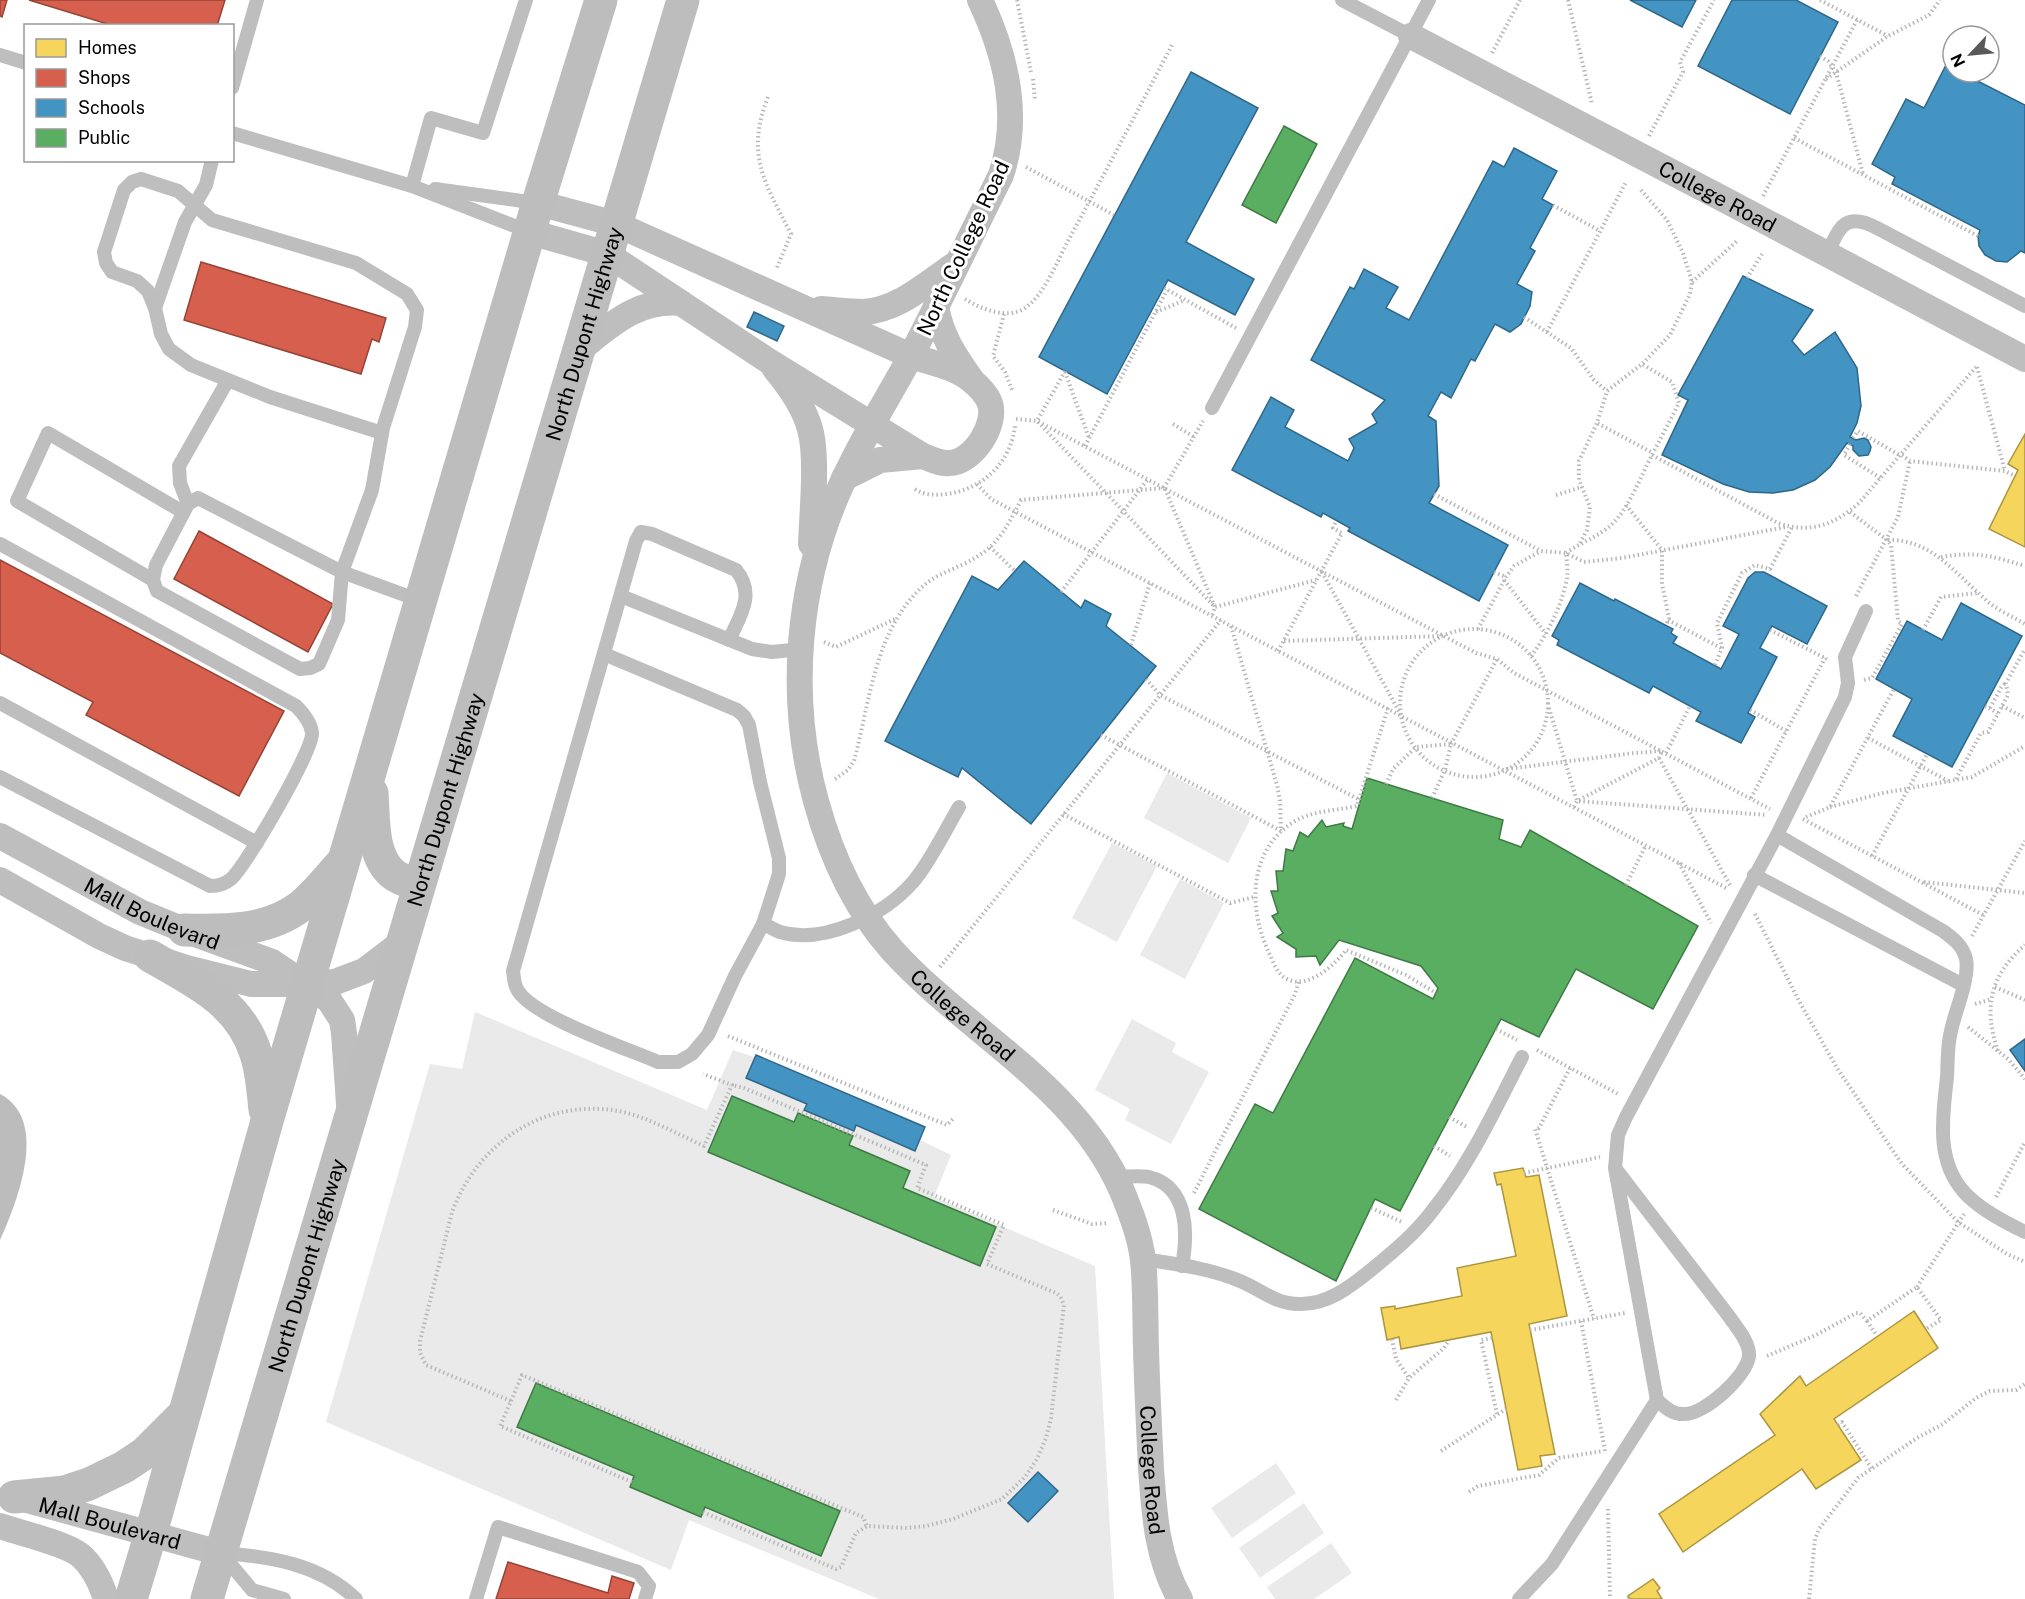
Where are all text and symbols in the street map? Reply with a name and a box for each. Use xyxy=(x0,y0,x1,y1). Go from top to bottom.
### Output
legend xyxy=(24,24,234,162)
north arrow xyxy=(1941,24,2001,84)
text: Homes xyxy=(78,37,137,58)
text: N xyxy=(1947,51,1969,70)
text: Shops xyxy=(78,67,130,88)
text: Schools xyxy=(78,97,145,118)
text: Public xyxy=(78,127,130,148)
street label: College Road xyxy=(1655,155,1781,237)
street label: North College Road xyxy=(911,157,1015,339)
street label: North Dupont Highway xyxy=(540,224,627,444)
street label: North Dupont Highway xyxy=(401,690,489,910)
street label: Mall Boulevard xyxy=(80,872,223,954)
street label: College Road xyxy=(905,964,1020,1066)
street label: North Dupont Highway xyxy=(263,1156,350,1375)
street label: College Road xyxy=(1136,1405,1170,1536)
street label: Mall Boulevard xyxy=(36,1491,184,1554)

